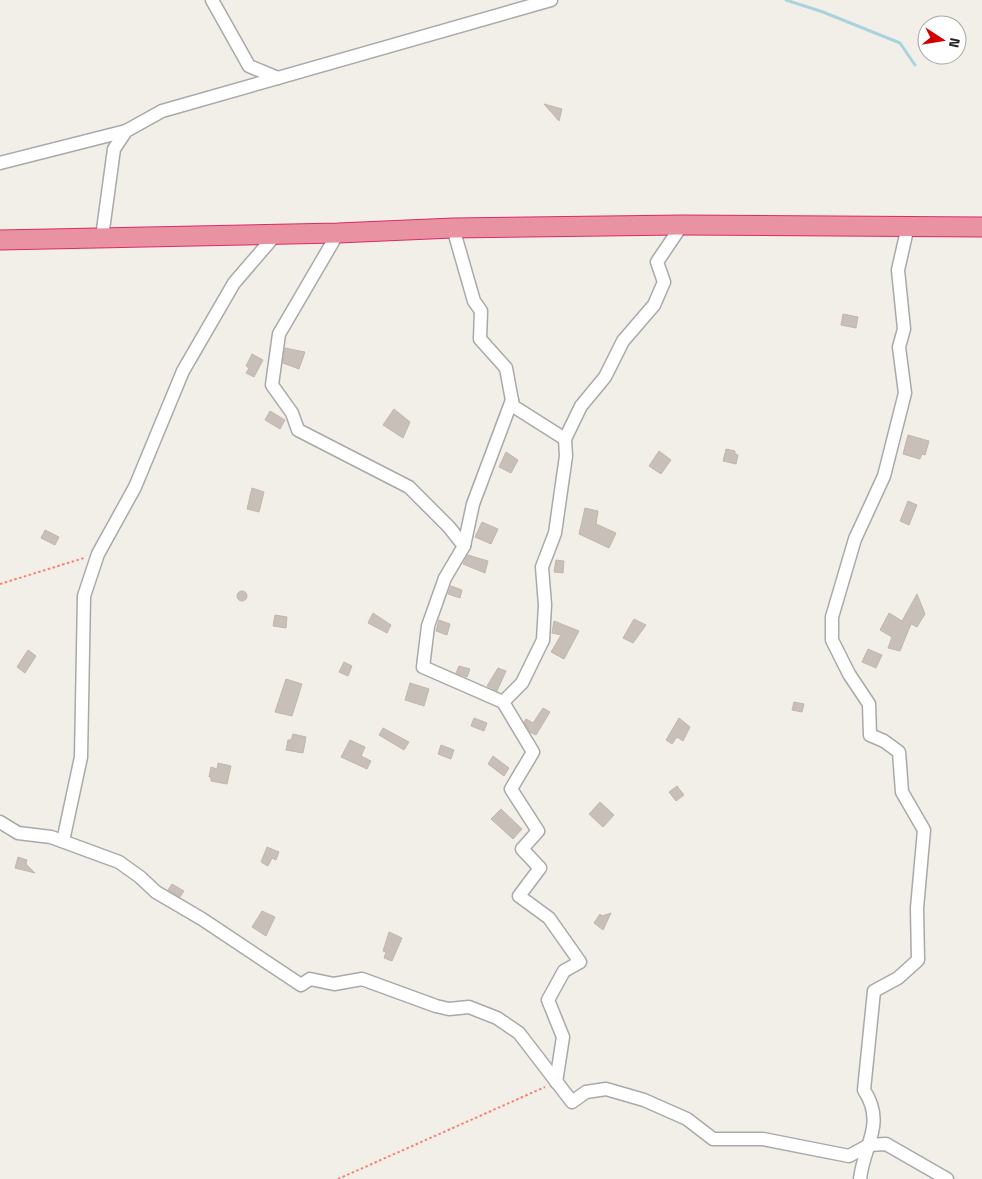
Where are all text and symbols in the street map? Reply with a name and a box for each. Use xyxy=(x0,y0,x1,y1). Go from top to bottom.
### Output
north arrow xyxy=(917,15,967,65)
text: N xyxy=(944,36,966,50)

